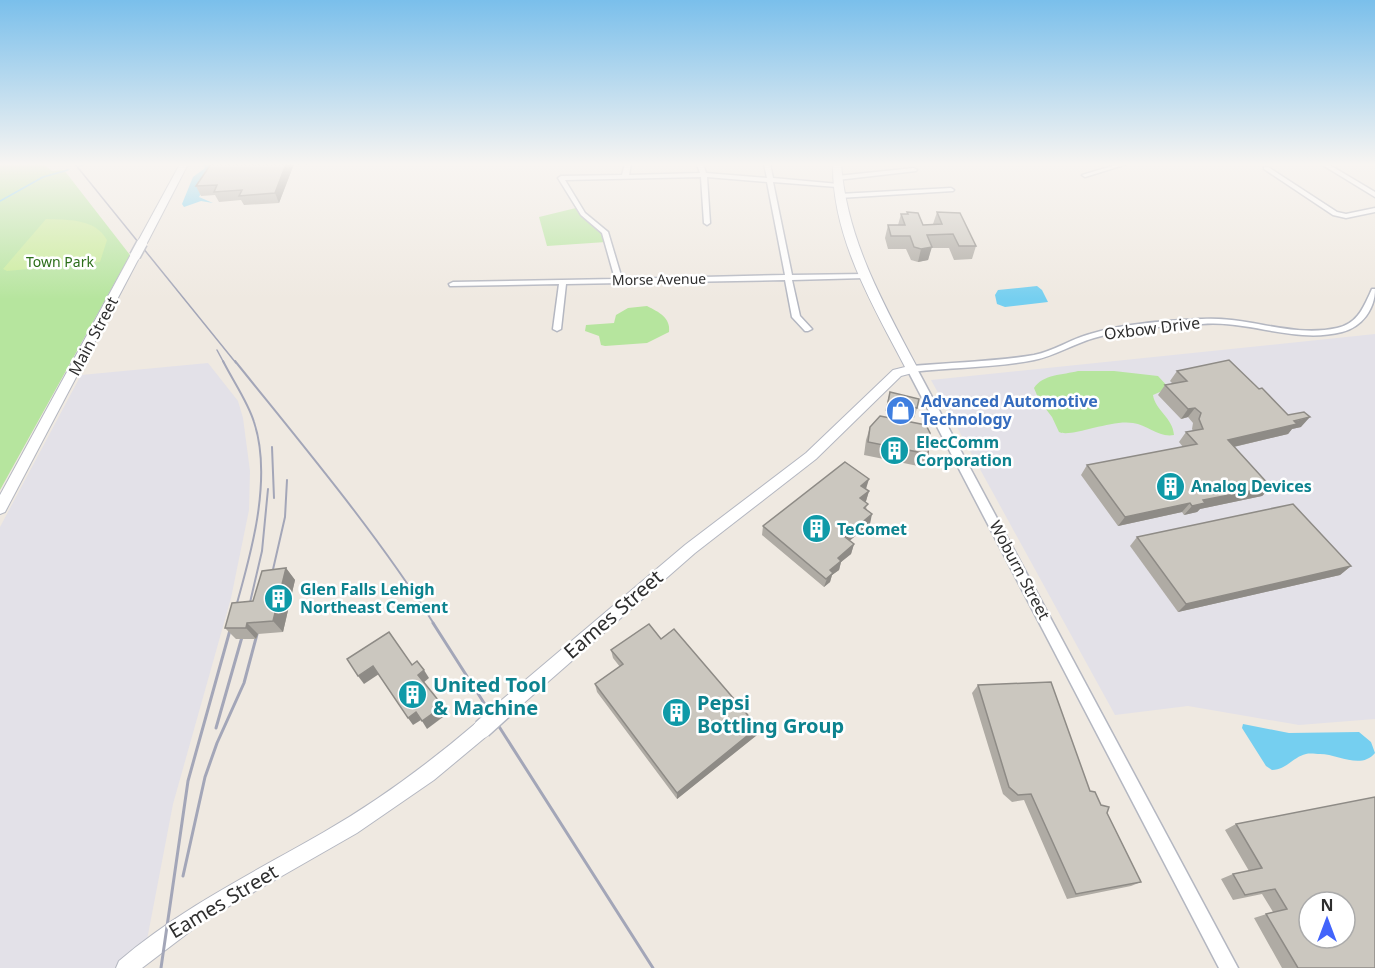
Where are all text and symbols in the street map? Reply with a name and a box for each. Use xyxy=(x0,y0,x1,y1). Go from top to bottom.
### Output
park label: Town Park xyxy=(26,252,94,271)
street label: Morse Avenue xyxy=(612,269,706,289)
street label: Main Street xyxy=(63,293,123,379)
street label: Oxbow Drive xyxy=(1103,311,1201,345)
place label: Advanced Automotive Technology xyxy=(921,390,1098,430)
shop icon: Advanced Automotive Technology xyxy=(884,394,916,426)
place label: ElecComm Corporation xyxy=(916,431,1012,471)
building icon: ElecComm Corporation xyxy=(879,435,911,467)
building icon: Analog Devices xyxy=(1154,470,1186,502)
place label: Analog Devices xyxy=(1191,475,1312,497)
building icon: TeComet xyxy=(800,513,832,545)
street label: Woburn Street xyxy=(985,517,1055,624)
place label: TeComet xyxy=(837,518,907,540)
street label: Eames Street xyxy=(558,563,668,665)
place label: Glen Falls Lehigh Northeast Cement xyxy=(300,578,448,618)
building icon: Glen Falls Lehigh Northeast Cement xyxy=(263,582,295,614)
place label: United Tool & Machine xyxy=(433,671,547,721)
building icon: United Tool & Machine xyxy=(396,679,428,711)
place label: Pepsi Bottling Group xyxy=(697,689,844,739)
building icon: Pepsi Bottling Group xyxy=(660,697,692,729)
street label: Eames Street xyxy=(163,858,283,944)
north arrow xyxy=(1297,890,1357,950)
text: N xyxy=(1320,894,1334,916)

